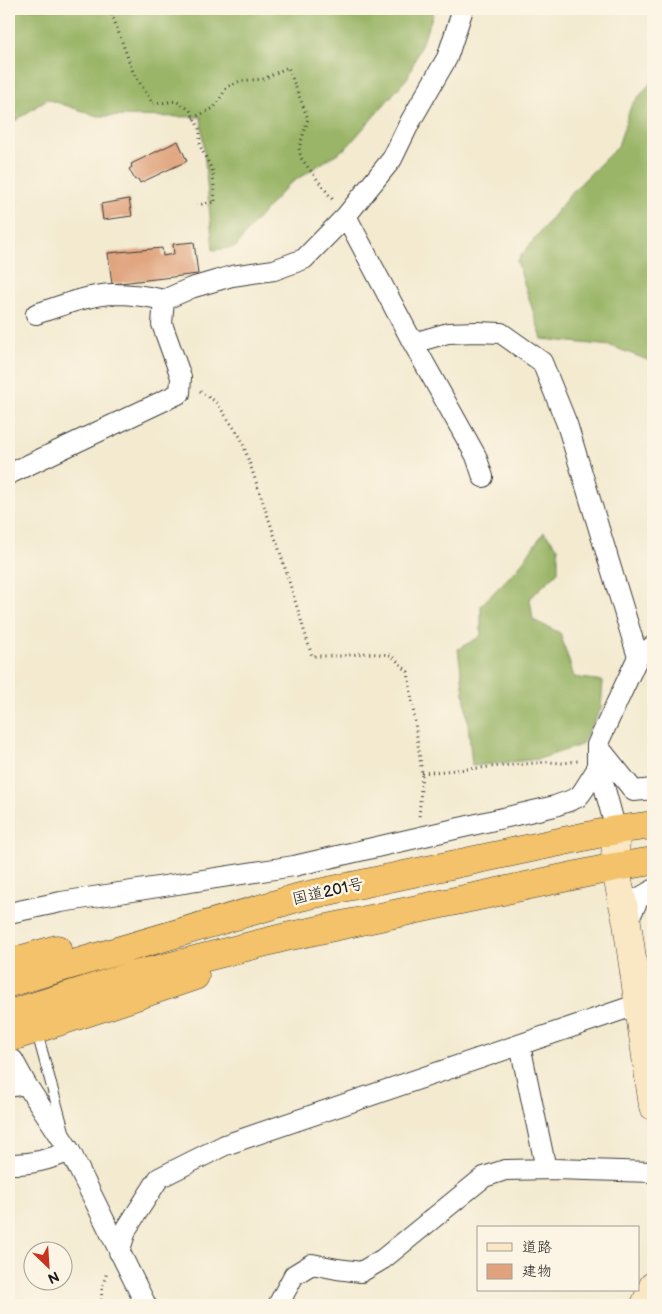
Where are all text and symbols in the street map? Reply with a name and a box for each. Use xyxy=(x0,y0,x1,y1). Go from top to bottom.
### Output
street label: 国道201号 xyxy=(290,875,366,909)
legend xyxy=(477,1226,640,1292)
text: 道路 xyxy=(522,1238,552,1257)
north arrow xyxy=(22,1242,72,1292)
text: 建物 xyxy=(522,1262,552,1281)
text: N xyxy=(45,1267,62,1287)

